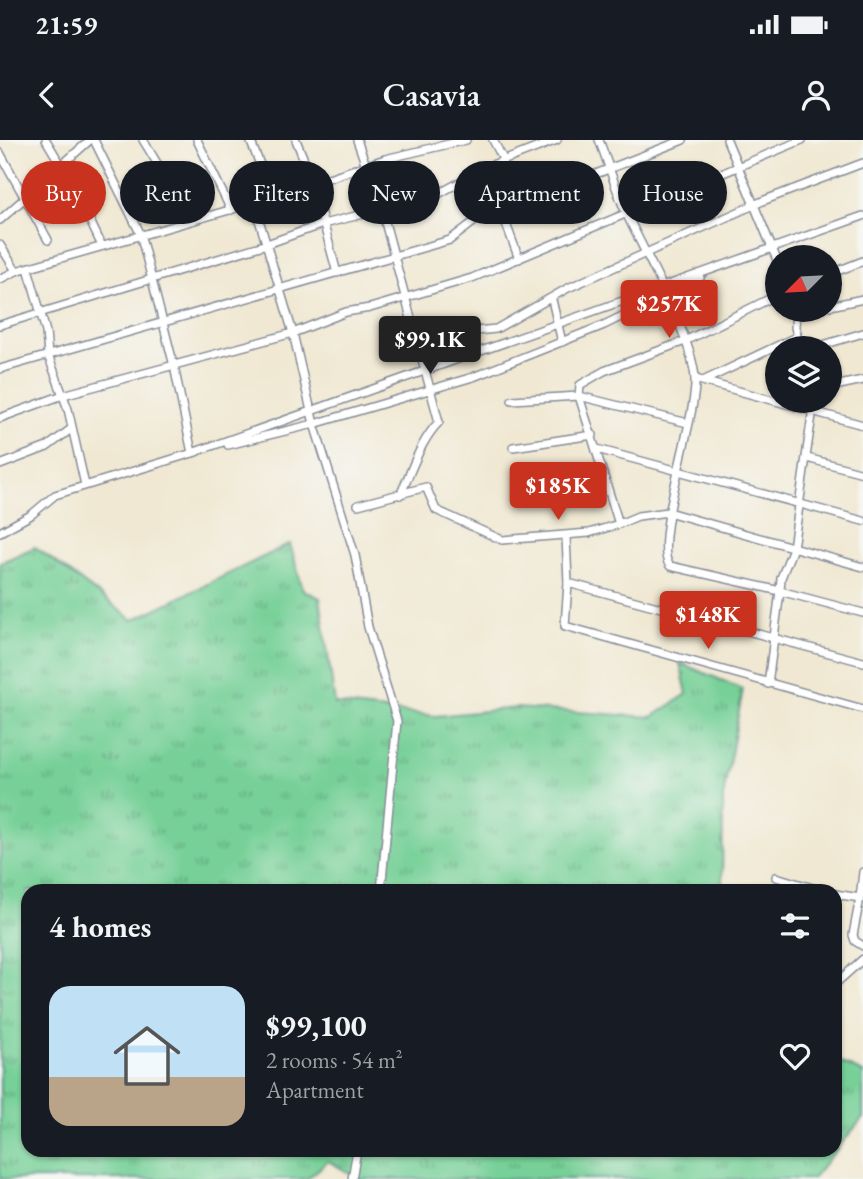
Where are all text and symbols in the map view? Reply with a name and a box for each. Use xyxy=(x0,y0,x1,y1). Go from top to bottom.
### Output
text: 21:59 xyxy=(35,8,97,42)
text: Casavia xyxy=(383,74,480,116)
icon: back xyxy=(28,76,66,114)
icon: person xyxy=(797,76,835,114)
chip: Buy xyxy=(21,161,106,224)
chip: Rent xyxy=(120,161,215,224)
chip: Filters xyxy=(229,161,334,224)
chip: New xyxy=(348,161,440,224)
chip: Apartment xyxy=(454,161,604,224)
chip: House xyxy=(618,161,727,224)
north arrow xyxy=(765,245,842,322)
map controls xyxy=(765,245,842,413)
pin: $257K xyxy=(620,280,718,340)
text: $257K xyxy=(637,288,701,318)
pin: $99.1K xyxy=(373,316,487,376)
text: $99.1K xyxy=(395,324,465,354)
button: layers xyxy=(765,336,842,413)
pin: $185K xyxy=(509,462,607,522)
text: $185K xyxy=(526,470,590,500)
pin: $148K xyxy=(659,592,757,651)
text: $148K xyxy=(676,599,740,629)
text: 4 homes xyxy=(49,907,151,946)
icon: filters xyxy=(776,907,814,945)
text: $99,100 xyxy=(266,1006,367,1045)
icon: home xyxy=(105,1014,189,1098)
icon: heart xyxy=(776,1037,814,1075)
text: 2 rooms · 54 m² xyxy=(266,1045,403,1075)
text: Apartment xyxy=(266,1075,364,1105)

